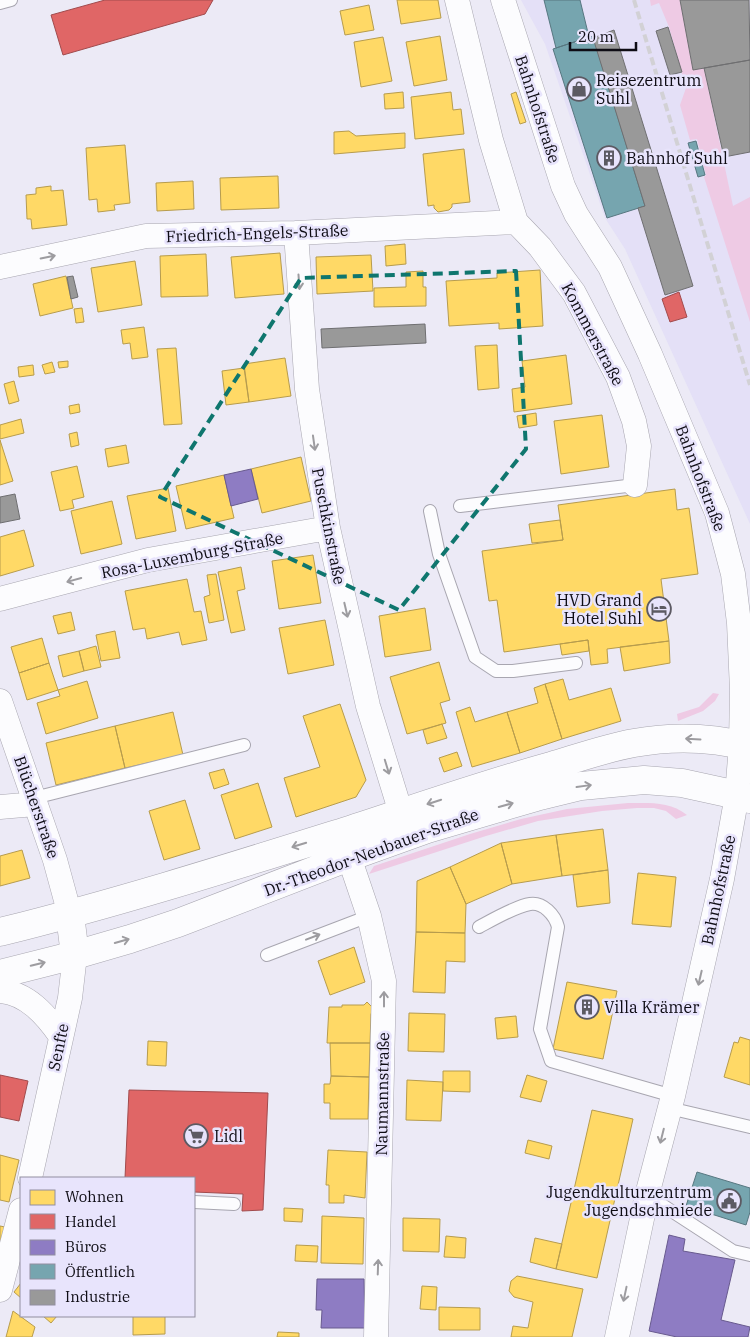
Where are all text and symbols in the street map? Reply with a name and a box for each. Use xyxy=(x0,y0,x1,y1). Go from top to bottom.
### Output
scale bar xyxy=(570,20,636,52)
text: 20 m xyxy=(578,27,614,46)
street label: Bahnhofstraße xyxy=(511,53,565,165)
place label: Reisezentrum Suhl xyxy=(596,70,701,108)
shop icon: Reisezentrum Suhl xyxy=(566,76,592,102)
building icon: Bahnhof Suhl xyxy=(596,145,622,171)
place label: Bahnhof Suhl xyxy=(626,148,728,168)
street label: Friedrich-Engels-Straße xyxy=(165,220,349,246)
one-way arrow xyxy=(39,252,55,261)
one-way arrow xyxy=(294,273,304,289)
street label: Kommerstraße xyxy=(557,279,629,389)
street label: Bahnhofstraße xyxy=(672,422,730,534)
one-way arrow xyxy=(310,435,320,451)
street label: Puschkinstraße xyxy=(308,466,350,586)
street label: Rosa-Luxemburg-Straße xyxy=(99,528,285,582)
one-way arrow xyxy=(67,575,83,585)
place label: HVD Grand Hotel Suhl xyxy=(556,590,642,628)
hotel icon: HVD Grand Hotel Suhl xyxy=(646,596,672,622)
one-way arrow xyxy=(342,601,351,617)
one-way arrow xyxy=(685,734,701,743)
street label: Blücherstraße xyxy=(10,753,64,861)
one-way arrow xyxy=(383,759,392,774)
one-way arrow xyxy=(576,781,592,791)
one-way arrow xyxy=(427,798,443,808)
one-way arrow xyxy=(498,800,514,810)
street label: Dr.-Theodor-Neubauer-Straße xyxy=(261,804,481,900)
street label: Bahnhofstraße xyxy=(697,833,739,947)
one-way arrow xyxy=(292,841,308,851)
one-way arrow xyxy=(305,932,320,942)
one-way arrow xyxy=(114,936,130,946)
one-way arrow xyxy=(29,959,45,968)
one-way arrow xyxy=(695,970,704,986)
one-way arrow xyxy=(379,992,389,1008)
building icon: Villa Krämer xyxy=(574,994,600,1020)
place label: Villa Krämer xyxy=(604,997,699,1017)
street label: Senfte xyxy=(43,1021,73,1073)
street label: Naumannstraße xyxy=(371,1032,393,1156)
supermarket icon: Lidl xyxy=(183,1123,209,1149)
place label: Lidl xyxy=(214,1126,243,1146)
one-way arrow xyxy=(657,1128,666,1144)
legend xyxy=(20,1177,195,1317)
place label: Jugendkulturzentrum Jugendschmiede xyxy=(546,1182,712,1220)
text: Wohnen xyxy=(65,1187,124,1206)
public building icon: Jugendkulturzentrum Jugendschmiede xyxy=(716,1188,742,1214)
text: Handel xyxy=(65,1212,116,1231)
text: Büros xyxy=(65,1237,107,1256)
one-way arrow xyxy=(373,1259,383,1276)
text: Öffentlich xyxy=(65,1262,135,1281)
one-way arrow xyxy=(620,1286,629,1302)
text: Industrie xyxy=(65,1287,130,1306)

